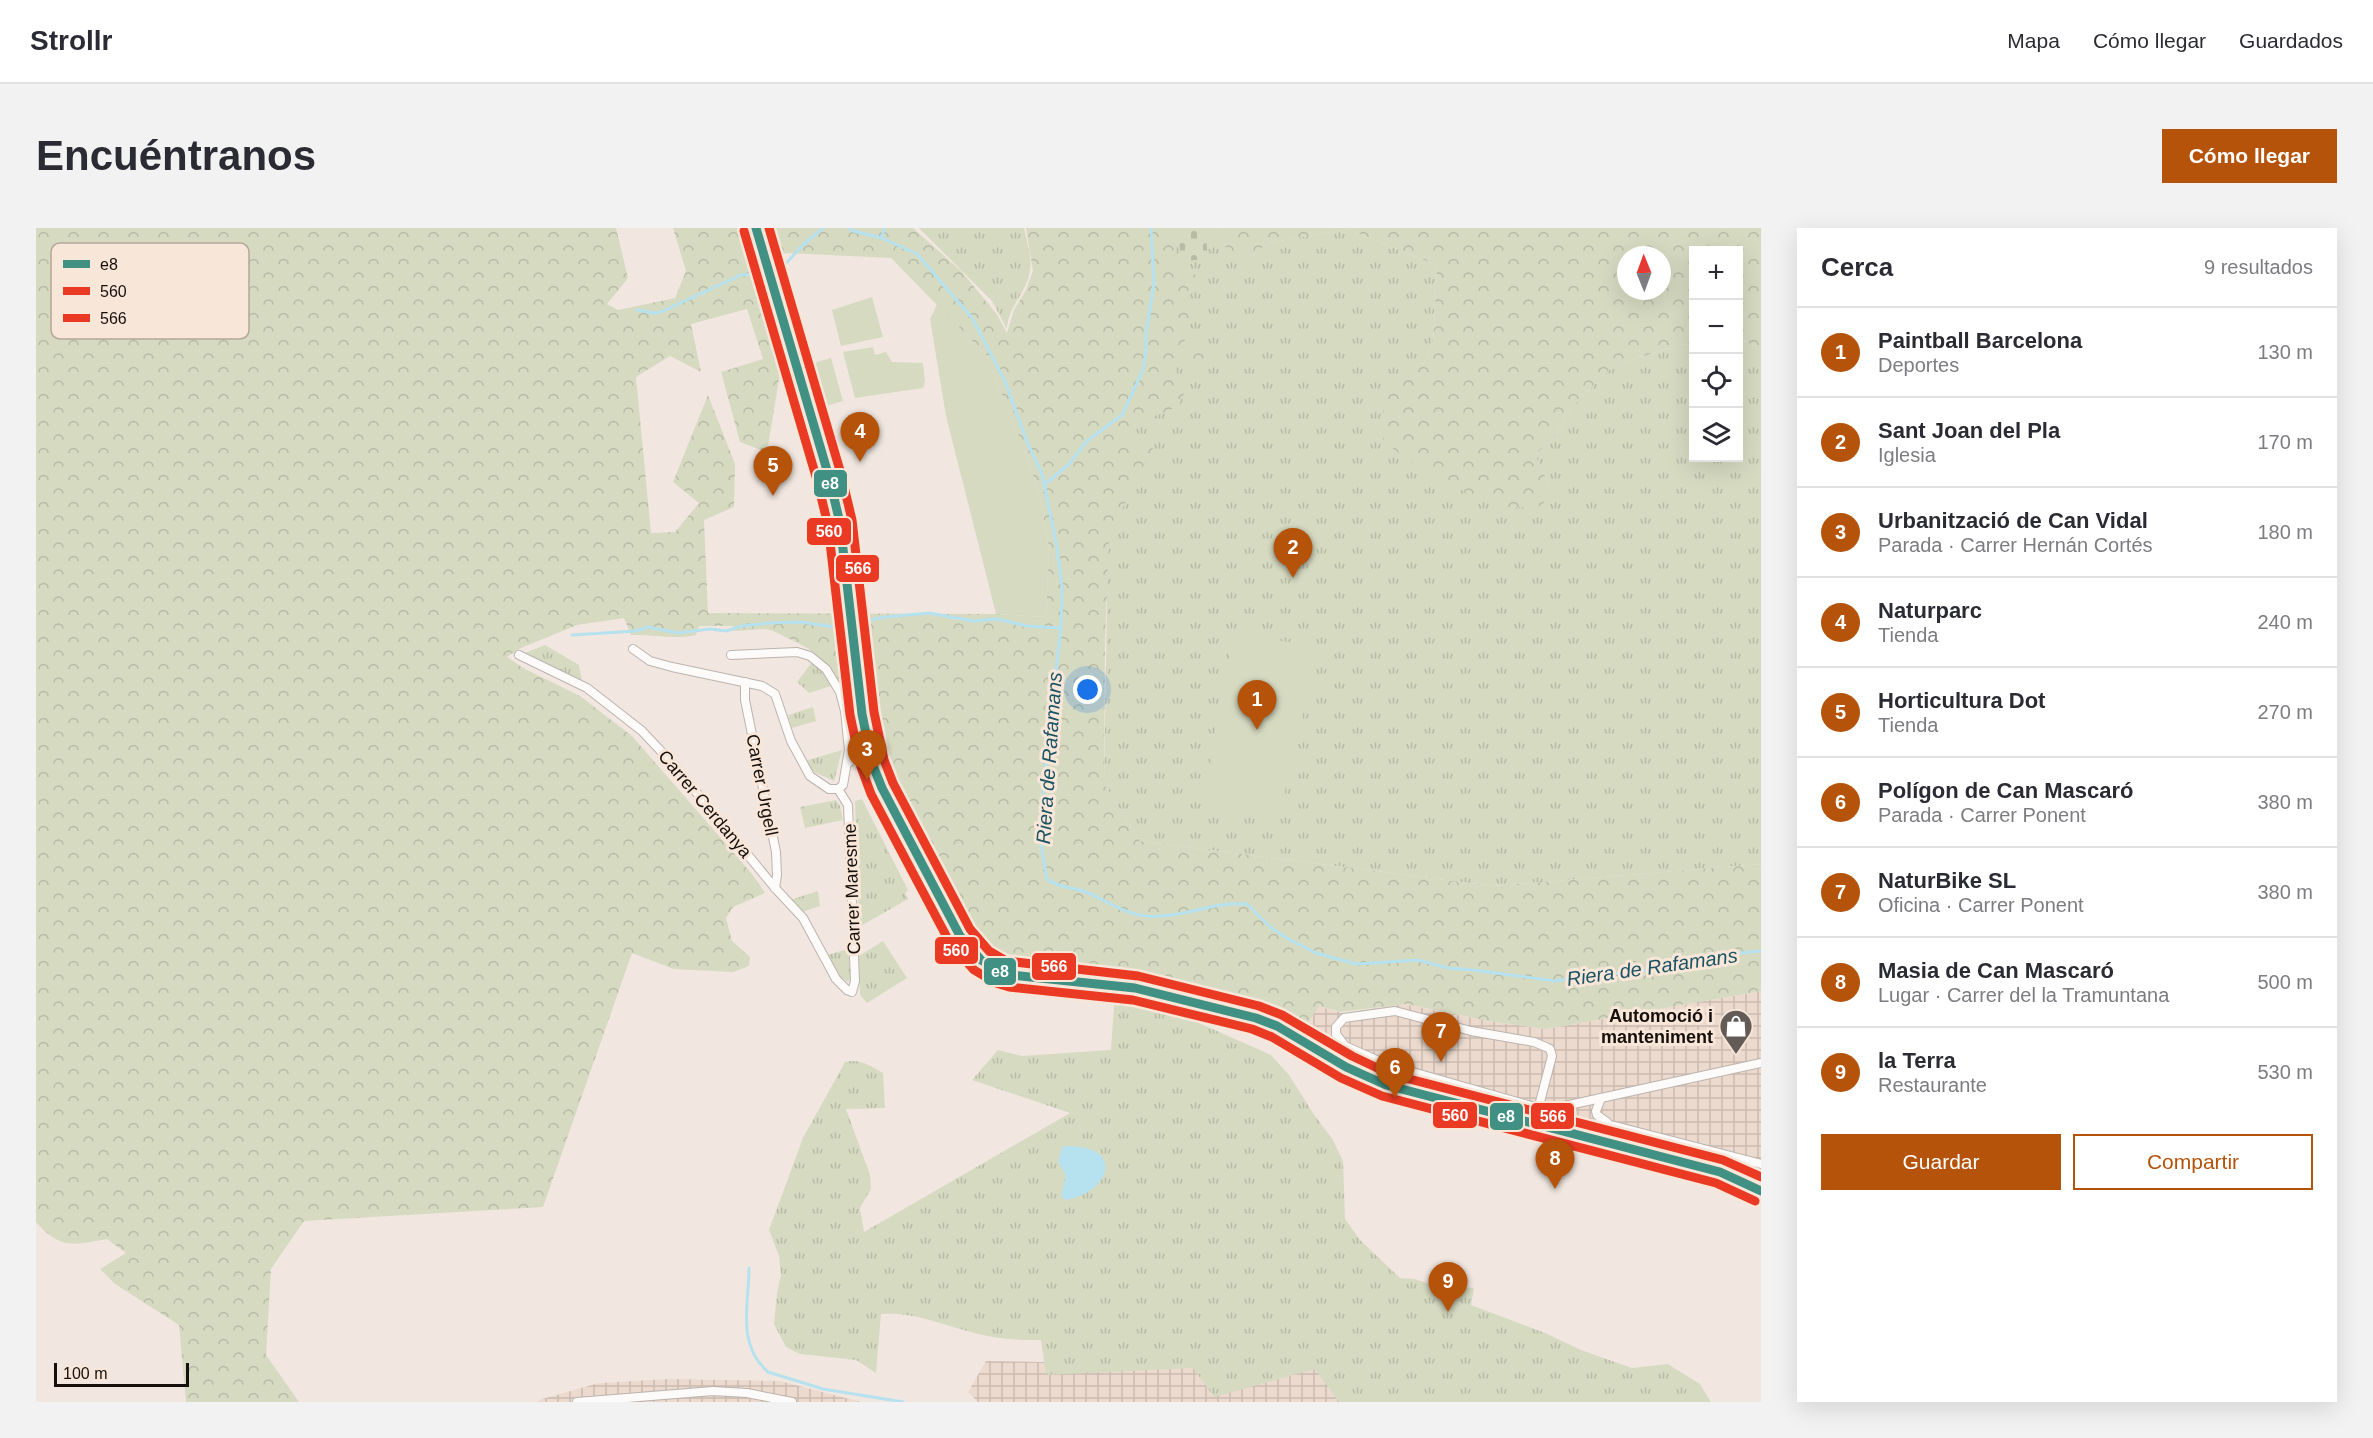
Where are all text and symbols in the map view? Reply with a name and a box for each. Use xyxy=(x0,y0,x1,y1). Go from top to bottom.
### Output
text: Strollr xyxy=(30,25,112,56)
text: Mapa xyxy=(2007,29,2060,52)
text: Cómo llegar xyxy=(2093,29,2206,52)
text: Guardados xyxy=(2239,29,2343,52)
button: Cómo llegar xyxy=(2162,129,2337,183)
text: Encuéntranos xyxy=(36,132,316,179)
legend xyxy=(51,243,249,339)
north arrow xyxy=(1617,246,1671,300)
map controls xyxy=(1689,246,1743,462)
button: + xyxy=(1689,246,1743,300)
text: Cerca xyxy=(1821,252,1893,282)
text: e8 xyxy=(100,256,118,273)
text: 9 resultados xyxy=(2204,256,2313,278)
text: 560 xyxy=(100,283,127,300)
button: − xyxy=(1689,300,1743,354)
text: 566 xyxy=(100,310,127,327)
text: Paintball Barcelona xyxy=(1878,328,2082,353)
text: 1 xyxy=(1835,341,1846,363)
text: 130 m xyxy=(2257,341,2313,363)
button: locate xyxy=(1689,354,1743,408)
text: Deportes xyxy=(1878,354,1959,376)
button: layers xyxy=(1689,408,1743,462)
pin: 4 xyxy=(840,412,880,462)
text: Sant Joan del Pla xyxy=(1878,418,2060,443)
text: 2 xyxy=(1835,431,1846,453)
text: 170 m xyxy=(2257,431,2313,453)
text: Iglesia xyxy=(1878,444,1936,466)
pin: 5 xyxy=(754,446,792,496)
line badge: e8 xyxy=(813,469,848,498)
text: e8 xyxy=(821,475,839,492)
text: Urbanització de Can Vidal xyxy=(1878,508,2148,533)
line badge: 560 xyxy=(806,517,852,546)
text: 3 xyxy=(1835,521,1846,543)
text: 180 m xyxy=(2257,521,2313,543)
text: 560 xyxy=(816,523,842,540)
pin: 2 xyxy=(1274,528,1312,578)
text: Parada · Carrer Hernán Cortés xyxy=(1878,534,2153,556)
line badge: 566 xyxy=(835,554,880,583)
text: 566 xyxy=(845,560,871,577)
text: Naturparc xyxy=(1878,598,1982,623)
text: 4 xyxy=(1835,611,1846,633)
text: 240 m xyxy=(2257,611,2313,633)
text: Tienda xyxy=(1878,624,1938,646)
water label: Riera de Rafamans xyxy=(1032,671,1066,845)
your location xyxy=(1073,675,1102,704)
pin: 1 xyxy=(1238,680,1276,730)
text: Horticultura Dot xyxy=(1878,688,2045,713)
text: 5 xyxy=(1835,701,1846,723)
text: 270 m xyxy=(2257,701,2313,723)
text: Tienda xyxy=(1878,714,1938,736)
pin: 3 xyxy=(848,730,886,780)
street label: Carrer Urgell xyxy=(742,733,782,837)
street label: Carrer Cerdanya xyxy=(654,746,756,863)
text: Polígon de Can Mascaró xyxy=(1878,778,2134,803)
text: 6 xyxy=(1835,791,1846,813)
text: 380 m xyxy=(2257,791,2313,813)
text: Parada · Carrer Ponent xyxy=(1878,804,2086,826)
street label: Carrer Maresme xyxy=(840,823,864,955)
text: NaturBike SL xyxy=(1878,868,2016,893)
text: 7 xyxy=(1835,881,1846,903)
text: 380 m xyxy=(2257,881,2313,903)
text: Oficina · Carrer Ponent xyxy=(1878,894,2084,916)
line badge: 560 xyxy=(934,936,979,965)
text: 560 xyxy=(943,942,969,959)
water label: Riera de Rafamans xyxy=(1565,944,1739,990)
line badge: 566 xyxy=(1031,952,1077,981)
line badge: e8 xyxy=(983,957,1017,986)
text: 566 xyxy=(1041,958,1067,975)
text: Masia de Can Mascaró xyxy=(1878,958,2114,983)
text: e8 xyxy=(991,963,1009,980)
text: 8 xyxy=(1835,971,1846,993)
text: 500 m xyxy=(2257,971,2313,993)
text: Lugar · Carrer del la Tramuntana xyxy=(1878,984,2169,1006)
place label: Automoció i manteniment xyxy=(1601,1006,1713,1047)
shop icon: Automoció i manteniment xyxy=(1718,1008,1754,1055)
pin: 7 xyxy=(1422,1012,1460,1062)
pin: 6 xyxy=(1376,1048,1414,1098)
text: la Terra xyxy=(1878,1048,1956,1073)
text: 9 xyxy=(1835,1061,1846,1083)
text: 530 m xyxy=(2257,1061,2313,1083)
text: Restaurante xyxy=(1878,1074,1987,1096)
line badge: 560 xyxy=(1432,1101,1478,1129)
line badge: e8 xyxy=(1489,1102,1524,1131)
line badge: 566 xyxy=(1530,1102,1575,1130)
text: 560 xyxy=(1442,1107,1468,1124)
text: e8 xyxy=(1497,1108,1515,1125)
text: 566 xyxy=(1540,1108,1566,1125)
button: Guardar xyxy=(1821,1134,2061,1190)
button: Compartir xyxy=(2073,1134,2313,1190)
pin: 8 xyxy=(1536,1140,1574,1189)
pin: 9 xyxy=(1428,1262,1468,1312)
scale bar xyxy=(54,1360,189,1388)
text: 100 m xyxy=(63,1365,107,1382)

